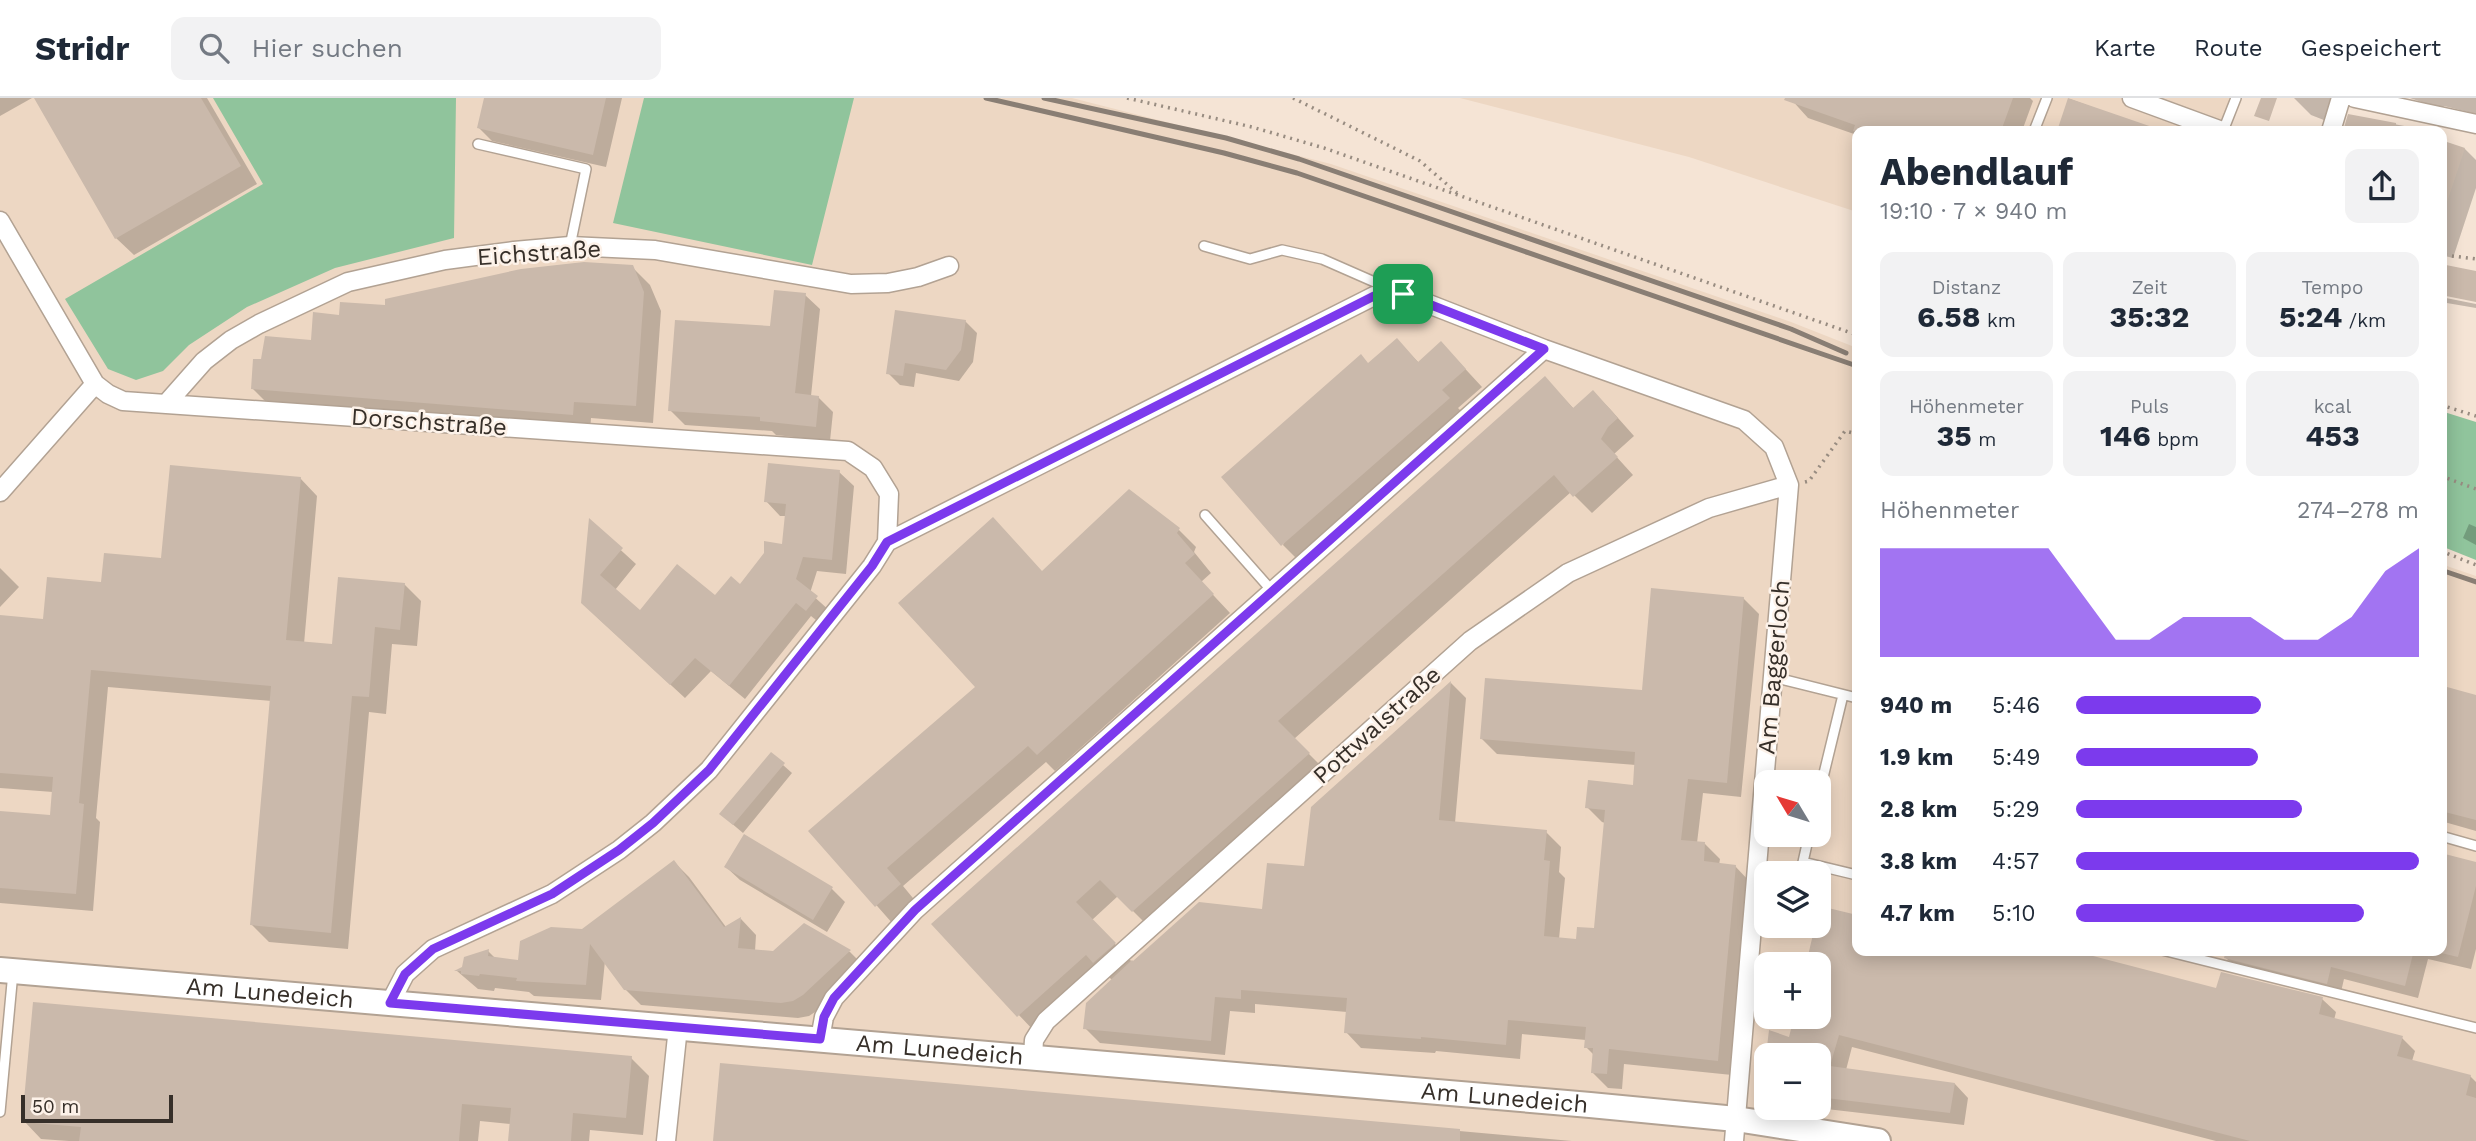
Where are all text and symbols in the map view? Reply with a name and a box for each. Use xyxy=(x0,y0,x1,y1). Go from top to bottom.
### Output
search box xyxy=(171,17,661,80)
text: Stridr xyxy=(35,29,129,68)
icon: search xyxy=(195,29,233,67)
text: Hier suchen xyxy=(251,33,403,63)
text: Karte xyxy=(2094,34,2156,62)
text: Route xyxy=(2194,34,2263,62)
text: Gespeichert xyxy=(2301,34,2441,62)
button: share xyxy=(2345,149,2419,223)
text: Abendlauf xyxy=(1880,150,2073,194)
text: 19:10 · 7 × 940 m xyxy=(1880,198,2067,225)
street label: Eichstraße xyxy=(476,235,602,271)
pin xyxy=(1373,264,1433,324)
icon: arrive xyxy=(1384,275,1422,313)
text: Distanz xyxy=(1932,276,2001,299)
text: Zeit xyxy=(2132,276,2167,299)
text: Tempo xyxy=(2302,276,2363,299)
text: 6.58 xyxy=(1917,299,1981,334)
text: 35:32 xyxy=(2109,299,2190,334)
text: 5:24 xyxy=(2279,299,2342,334)
text: km xyxy=(1981,309,2016,332)
text: /km xyxy=(2342,309,2386,332)
text: Höhenmeter xyxy=(1909,395,2024,418)
text: Puls xyxy=(2130,395,2169,418)
text: kcal xyxy=(2314,395,2351,418)
street label: Dorschstraße xyxy=(350,403,508,441)
text: 35 xyxy=(1937,418,1972,453)
text: 146 xyxy=(2100,418,2151,453)
text: 453 xyxy=(2305,418,2360,453)
text: m xyxy=(1972,428,1996,451)
text: bpm xyxy=(2151,428,2199,451)
text: Höhenmeter xyxy=(1880,497,2019,524)
text: 274–278 m xyxy=(2297,497,2419,524)
street label: Am Baggerloch xyxy=(1752,578,1796,756)
street label: Pottwalstraße xyxy=(1307,660,1447,790)
text: 940 m xyxy=(1880,692,1952,719)
text: 5:46 xyxy=(1992,692,2040,719)
text: 1.9 km xyxy=(1880,744,1953,771)
text: 5:49 xyxy=(1992,744,2040,771)
north arrow xyxy=(1754,770,1830,847)
map controls xyxy=(1754,770,1831,1120)
text: 2.8 km xyxy=(1880,796,1957,823)
text: 5:29 xyxy=(1992,796,2040,823)
text: 3.8 km xyxy=(1880,848,1957,875)
text: 4:57 xyxy=(1992,848,2039,875)
button: layers xyxy=(1754,861,1831,938)
text: 4.7 km xyxy=(1880,900,1955,927)
text: 5:10 xyxy=(1992,900,2035,927)
button: + xyxy=(1754,952,1831,1029)
street label: Am Lunedeich xyxy=(185,972,355,1014)
street label: Am Lunedeich xyxy=(855,1029,1025,1071)
button: − xyxy=(1754,1043,1831,1120)
street label: Am Lunedeich xyxy=(1420,1077,1590,1119)
scale bar xyxy=(21,1092,173,1124)
text: 50 m xyxy=(32,1095,79,1118)

